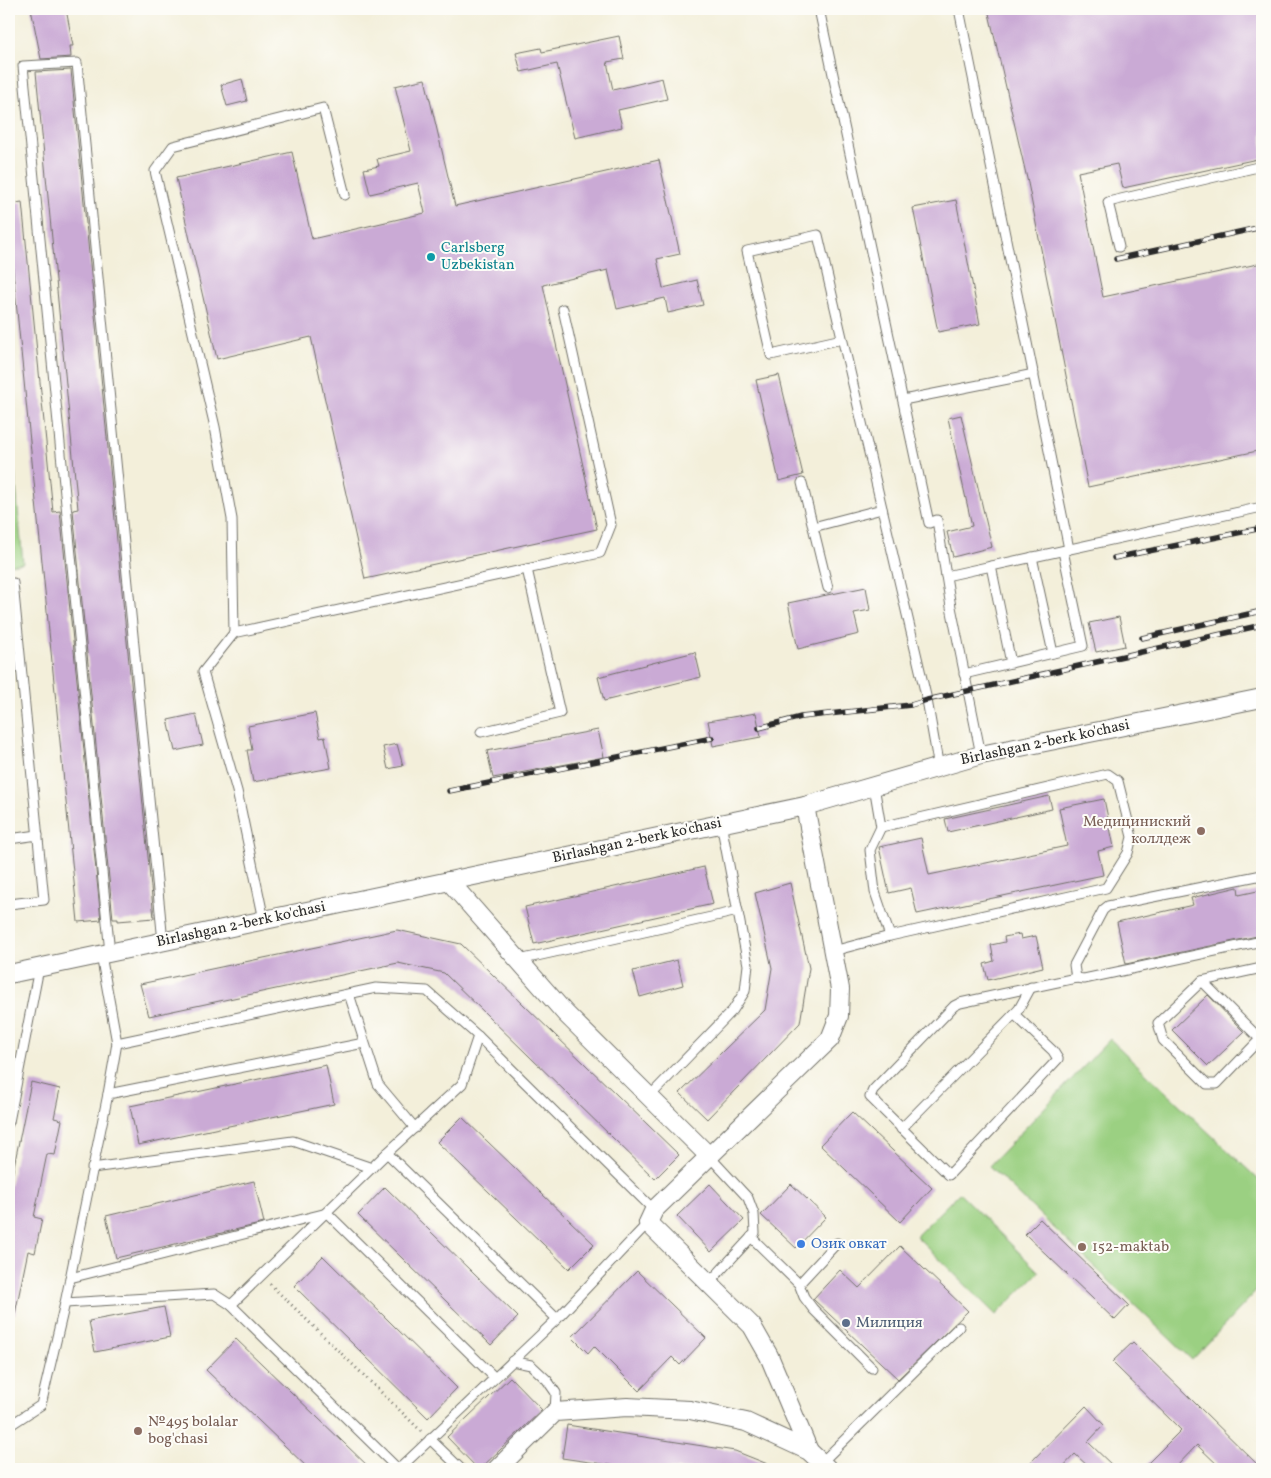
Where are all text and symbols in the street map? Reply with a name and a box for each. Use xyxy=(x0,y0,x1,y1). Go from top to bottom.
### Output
place label: Carlsberg Uzbekistan xyxy=(441,238,515,276)
marker: Carlsberg Uzbekistan xyxy=(425,251,437,263)
street label: Birlashgan 2-berk ko'chasi xyxy=(958,715,1132,771)
place label: Медициниский коллдеж xyxy=(1083,812,1191,850)
street label: Birlashgan 2-berk ko'chasi xyxy=(550,813,724,869)
marker: Медициниский коллдеж xyxy=(1195,825,1207,837)
street label: Birlashgan 2-berk ko'chasi xyxy=(154,897,328,953)
place label: Озик овкат xyxy=(811,1234,887,1255)
place label: 152-maktab xyxy=(1092,1237,1169,1258)
marker: Озик овкат xyxy=(795,1238,807,1250)
marker: 152-maktab xyxy=(1076,1241,1088,1253)
place label: Милиция xyxy=(856,1313,923,1334)
marker: Милиция xyxy=(840,1317,852,1329)
place label: №495 bolalar bog'chasi xyxy=(148,1412,238,1450)
marker: №495 bolalar bog'chasi xyxy=(132,1425,144,1437)

